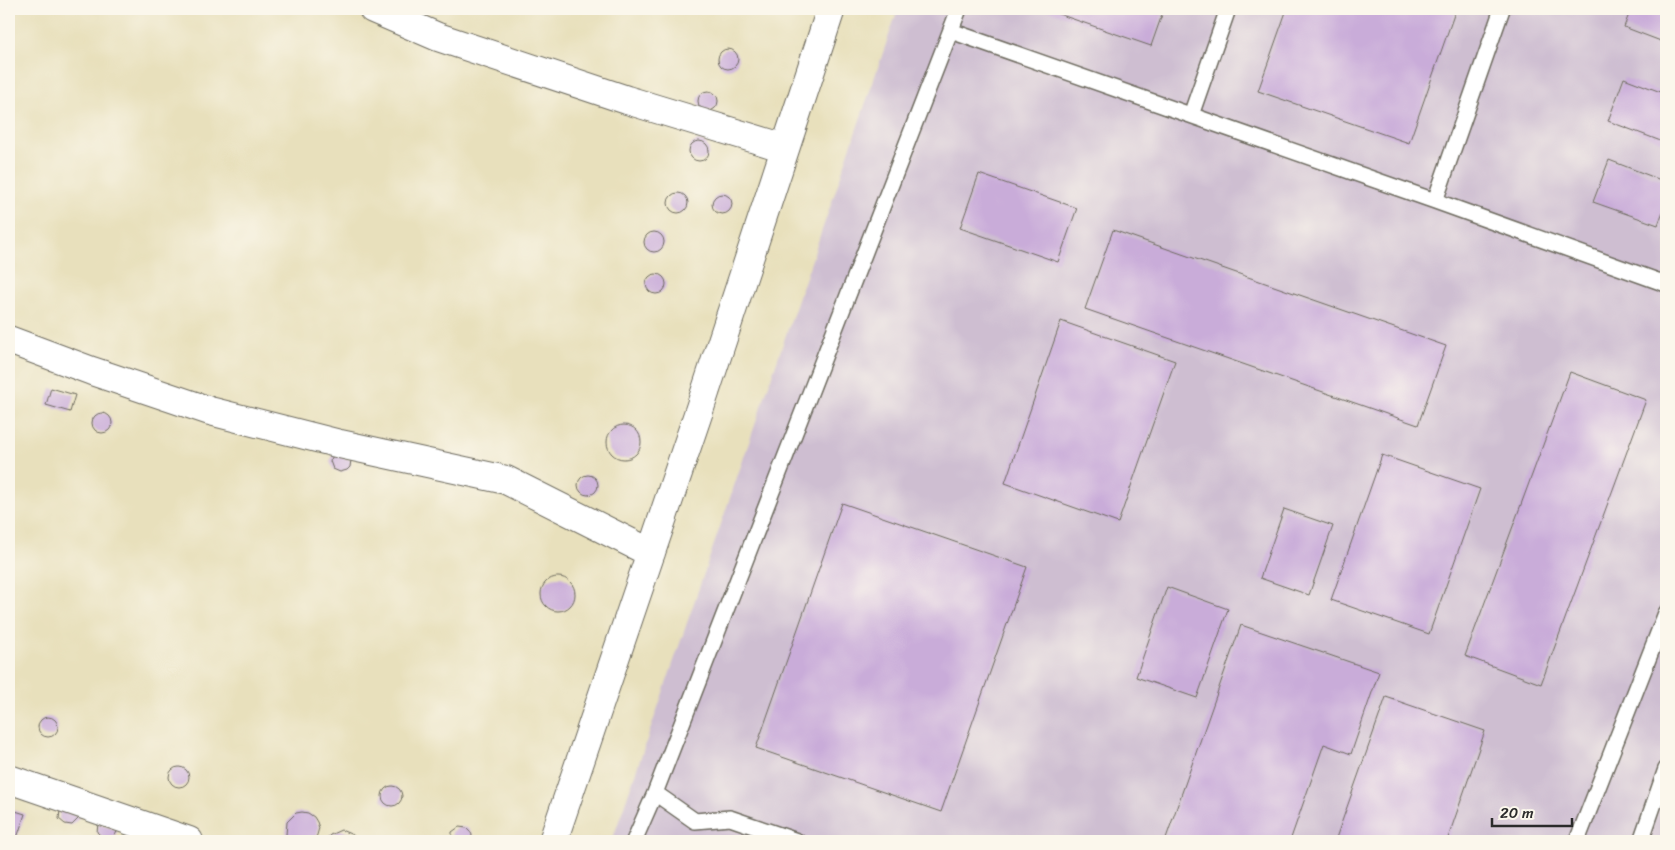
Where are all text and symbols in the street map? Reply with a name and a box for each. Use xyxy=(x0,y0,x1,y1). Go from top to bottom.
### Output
scale bar xyxy=(1492,795,1572,827)
text: 20 m xyxy=(1500,800,1534,826)

